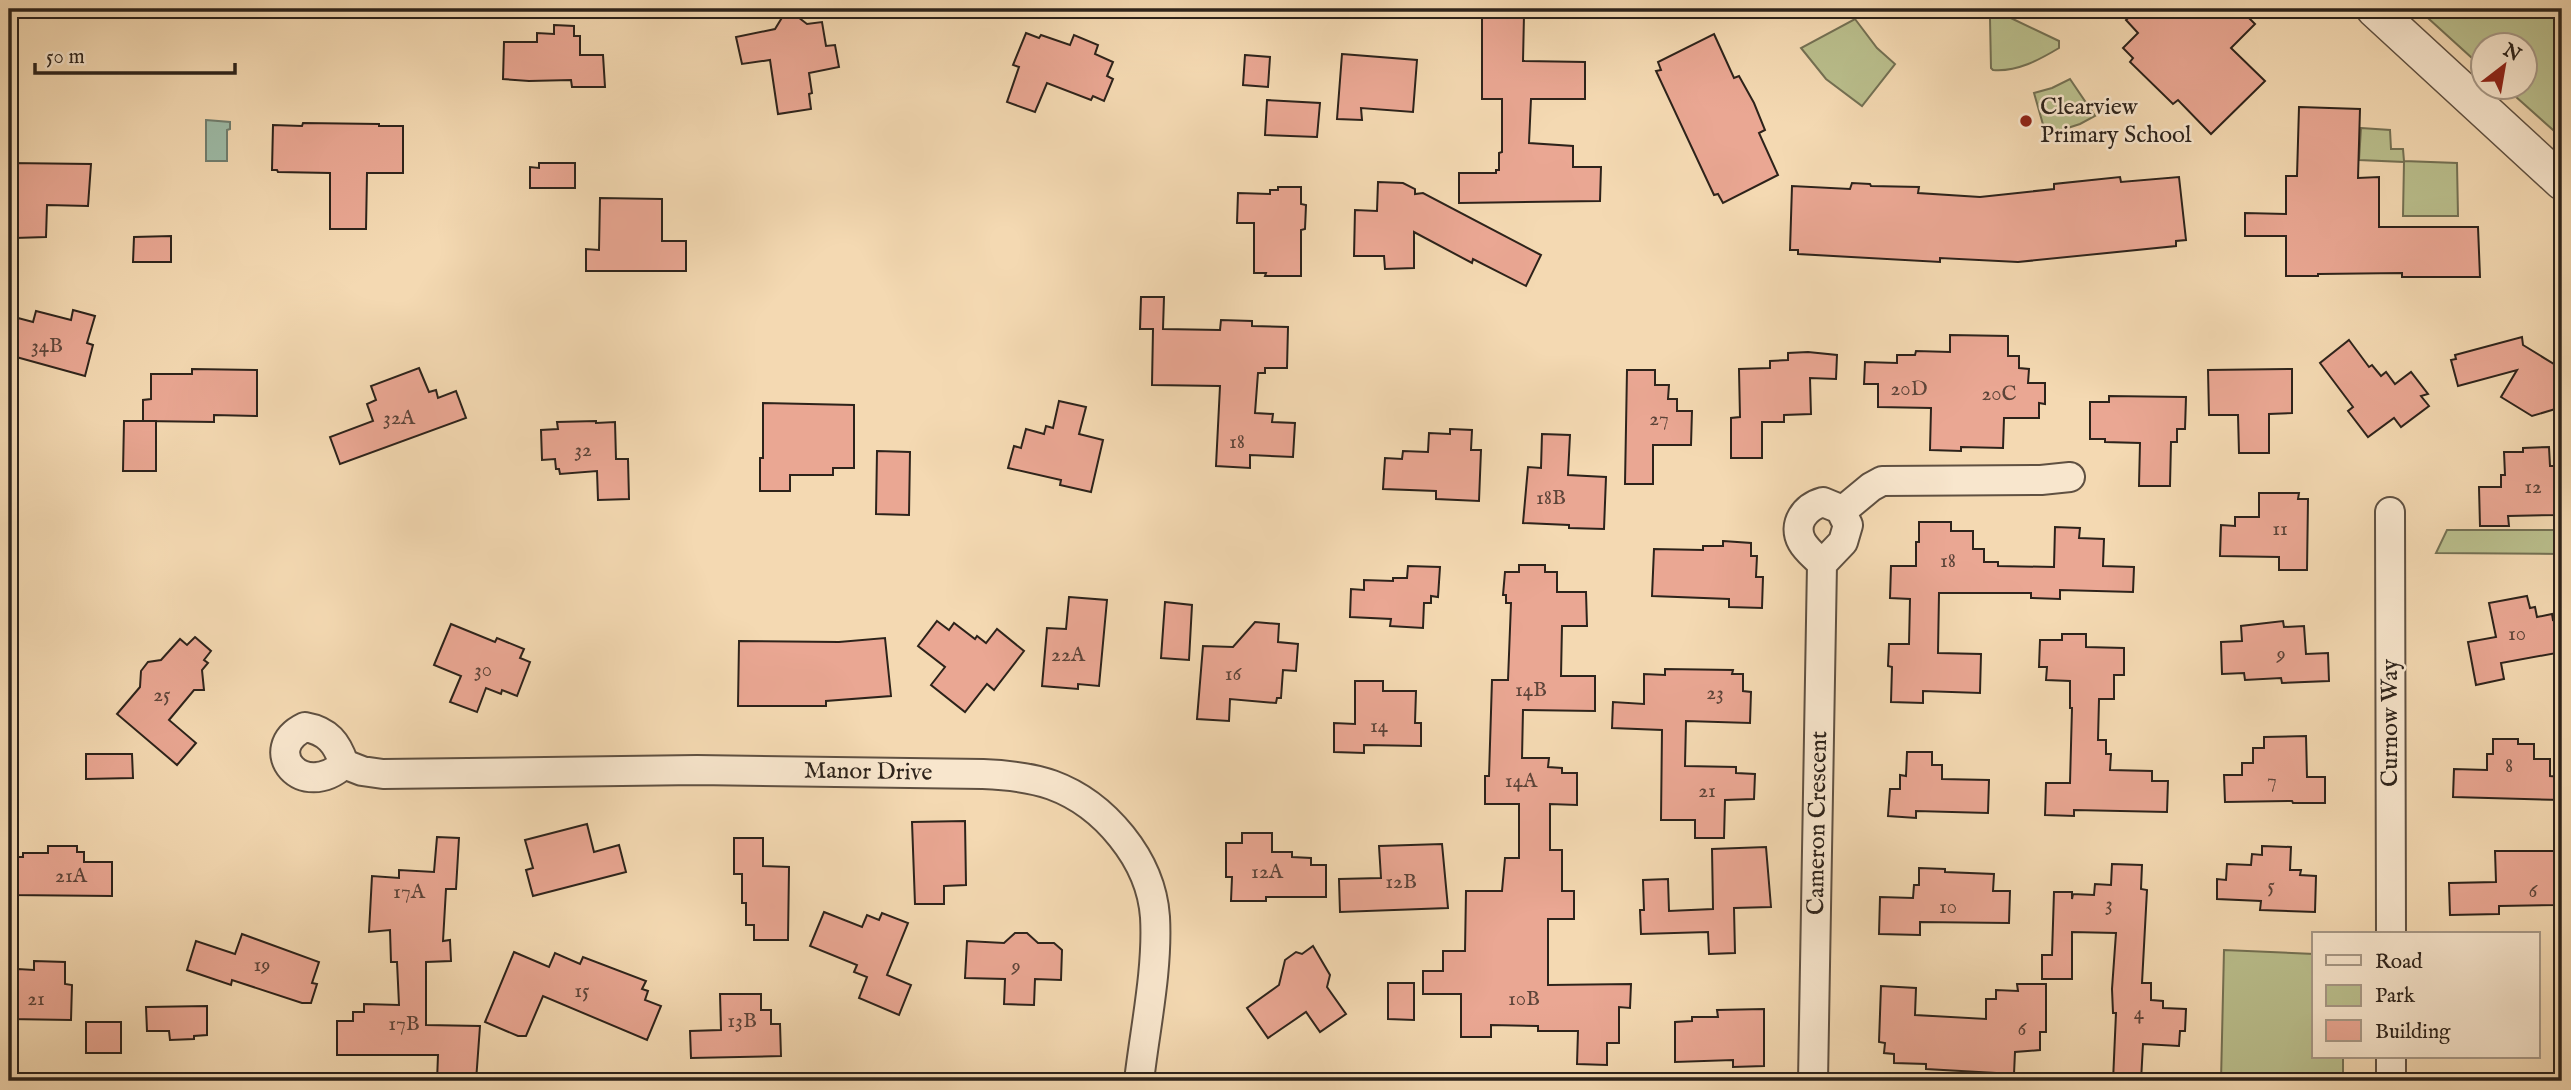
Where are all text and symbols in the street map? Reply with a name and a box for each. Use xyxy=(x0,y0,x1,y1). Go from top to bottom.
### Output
scale bar xyxy=(35,32,234,76)
north arrow xyxy=(2470,32,2540,102)
text: N xyxy=(2498,38,2525,68)
text: 50 m xyxy=(46,44,85,71)
place label: Clearview Primary School xyxy=(2040,92,2192,151)
marker: Clearview Primary School xyxy=(2018,113,2034,129)
house number: 34B xyxy=(31,333,63,360)
house number: 20D xyxy=(1890,376,1928,403)
house number: 20C xyxy=(1981,381,2017,408)
house number: 32A xyxy=(383,405,416,432)
house number: 27 xyxy=(1649,406,1669,433)
house number: 18 xyxy=(1229,429,1245,456)
house number: 32 xyxy=(574,437,592,464)
house number: 12 xyxy=(2524,474,2542,501)
house number: 18B xyxy=(1536,485,1566,512)
house number: 11 xyxy=(2272,516,2288,543)
house number: 18 xyxy=(1940,548,1956,575)
house number: 10 xyxy=(2508,621,2526,648)
house number: 9 xyxy=(2275,641,2286,668)
house number: 22A xyxy=(1051,642,1086,669)
house number: 30 xyxy=(474,657,492,684)
street label: Curnow Way xyxy=(2375,659,2406,787)
house number: 16 xyxy=(1225,661,1242,688)
house number: 14B xyxy=(1515,677,1547,704)
house number: 23 xyxy=(1706,680,1724,707)
house number: 25 xyxy=(153,682,171,709)
house number: 14 xyxy=(1370,713,1389,740)
street label: Cameron Crescent xyxy=(1801,731,1835,915)
house number: 8 xyxy=(2505,753,2513,780)
street label: Manor Drive xyxy=(803,755,933,789)
house number: 14A xyxy=(1505,768,1538,795)
house number: 7 xyxy=(2267,768,2277,795)
house number: 21 xyxy=(1698,778,1716,805)
house number: 12A xyxy=(1251,859,1284,886)
house number: 21A xyxy=(55,863,88,890)
house number: 12B xyxy=(1385,869,1417,896)
house number: 5 xyxy=(2267,873,2275,900)
house number: 6 xyxy=(2529,878,2539,905)
house number: 17A xyxy=(393,879,426,906)
house number: 3 xyxy=(2105,891,2113,918)
house number: 10 xyxy=(1939,894,1957,921)
legend xyxy=(2312,932,2540,1058)
text: Road xyxy=(2375,949,2423,976)
house number: 19 xyxy=(254,952,271,979)
house number: 9 xyxy=(1010,953,1021,980)
house number: 15 xyxy=(574,978,590,1005)
text: Park xyxy=(2375,983,2416,1010)
house number: 21 xyxy=(27,986,45,1013)
house number: 10B xyxy=(1508,986,1540,1013)
house number: 4 xyxy=(2134,1000,2145,1027)
house number: 13B xyxy=(727,1008,757,1035)
house number: 17B xyxy=(388,1011,420,1038)
house number: 6 xyxy=(2018,1016,2028,1043)
text: Building xyxy=(2375,1019,2451,1046)

